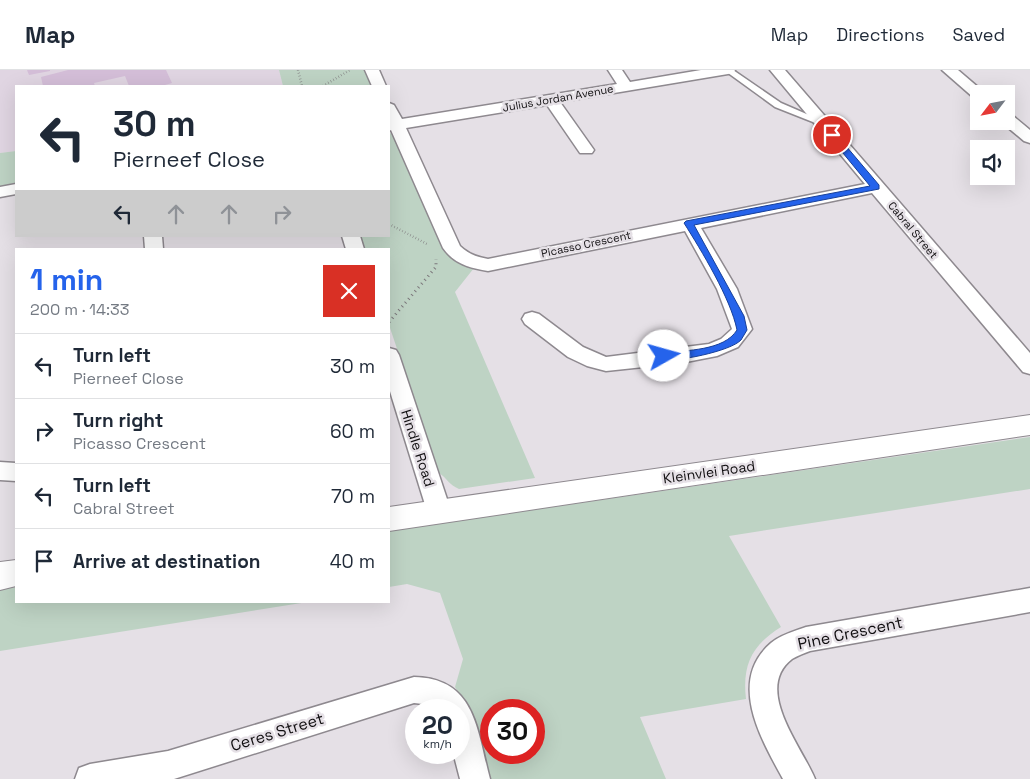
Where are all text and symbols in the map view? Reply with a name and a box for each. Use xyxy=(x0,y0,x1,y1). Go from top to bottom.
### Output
text: Map xyxy=(25,19,75,50)
text: Map xyxy=(771,23,808,46)
text: Directions xyxy=(836,23,925,46)
text: Saved xyxy=(953,23,1005,46)
street label: Julius Jordan Avenue xyxy=(501,81,615,115)
north arrow xyxy=(970,85,1015,130)
map controls xyxy=(970,85,1015,185)
text: 30 m xyxy=(113,102,196,146)
icon: left xyxy=(30,105,95,170)
pin xyxy=(811,114,853,156)
icon: arrive xyxy=(818,121,846,149)
button: sound xyxy=(970,140,1015,185)
text: Pierneef Close xyxy=(113,145,265,173)
street label: Cabral Street xyxy=(885,199,941,261)
icon: left xyxy=(109,200,137,228)
icon: ahead xyxy=(162,200,190,228)
icon: ahead xyxy=(215,200,243,228)
icon: right xyxy=(268,200,296,228)
street label: Picasso Crescent xyxy=(540,228,632,260)
text: 1 min xyxy=(30,260,103,299)
button: close xyxy=(323,265,375,317)
text: 200 m · 14:33 xyxy=(30,299,129,320)
position arrow xyxy=(637,329,689,381)
text: Turn left xyxy=(73,343,151,368)
icon: left xyxy=(30,352,58,380)
text: 30 m xyxy=(330,354,375,379)
text: Pierneef Close xyxy=(73,368,184,389)
street label: Hindle Road xyxy=(397,407,439,489)
text: Turn right xyxy=(73,408,163,433)
icon: right xyxy=(30,417,58,445)
text: 60 m xyxy=(330,419,375,444)
text: Picasso Crescent xyxy=(73,433,206,454)
street label: Kleinvlei Road xyxy=(662,457,756,487)
text: Turn left xyxy=(73,473,151,498)
icon: left xyxy=(30,482,58,510)
text: 70 m xyxy=(331,484,375,509)
text: Cabral Street xyxy=(73,498,175,519)
icon: arrive xyxy=(30,547,58,575)
text: Arrive at destination xyxy=(73,549,261,574)
text: 40 m xyxy=(330,549,375,574)
street label: Pine Crescent xyxy=(796,612,904,654)
speed limit sign: 30 xyxy=(480,699,545,764)
street label: Ceres Street xyxy=(228,708,326,756)
text: 20 xyxy=(422,709,453,741)
text: km/h xyxy=(423,736,452,752)

